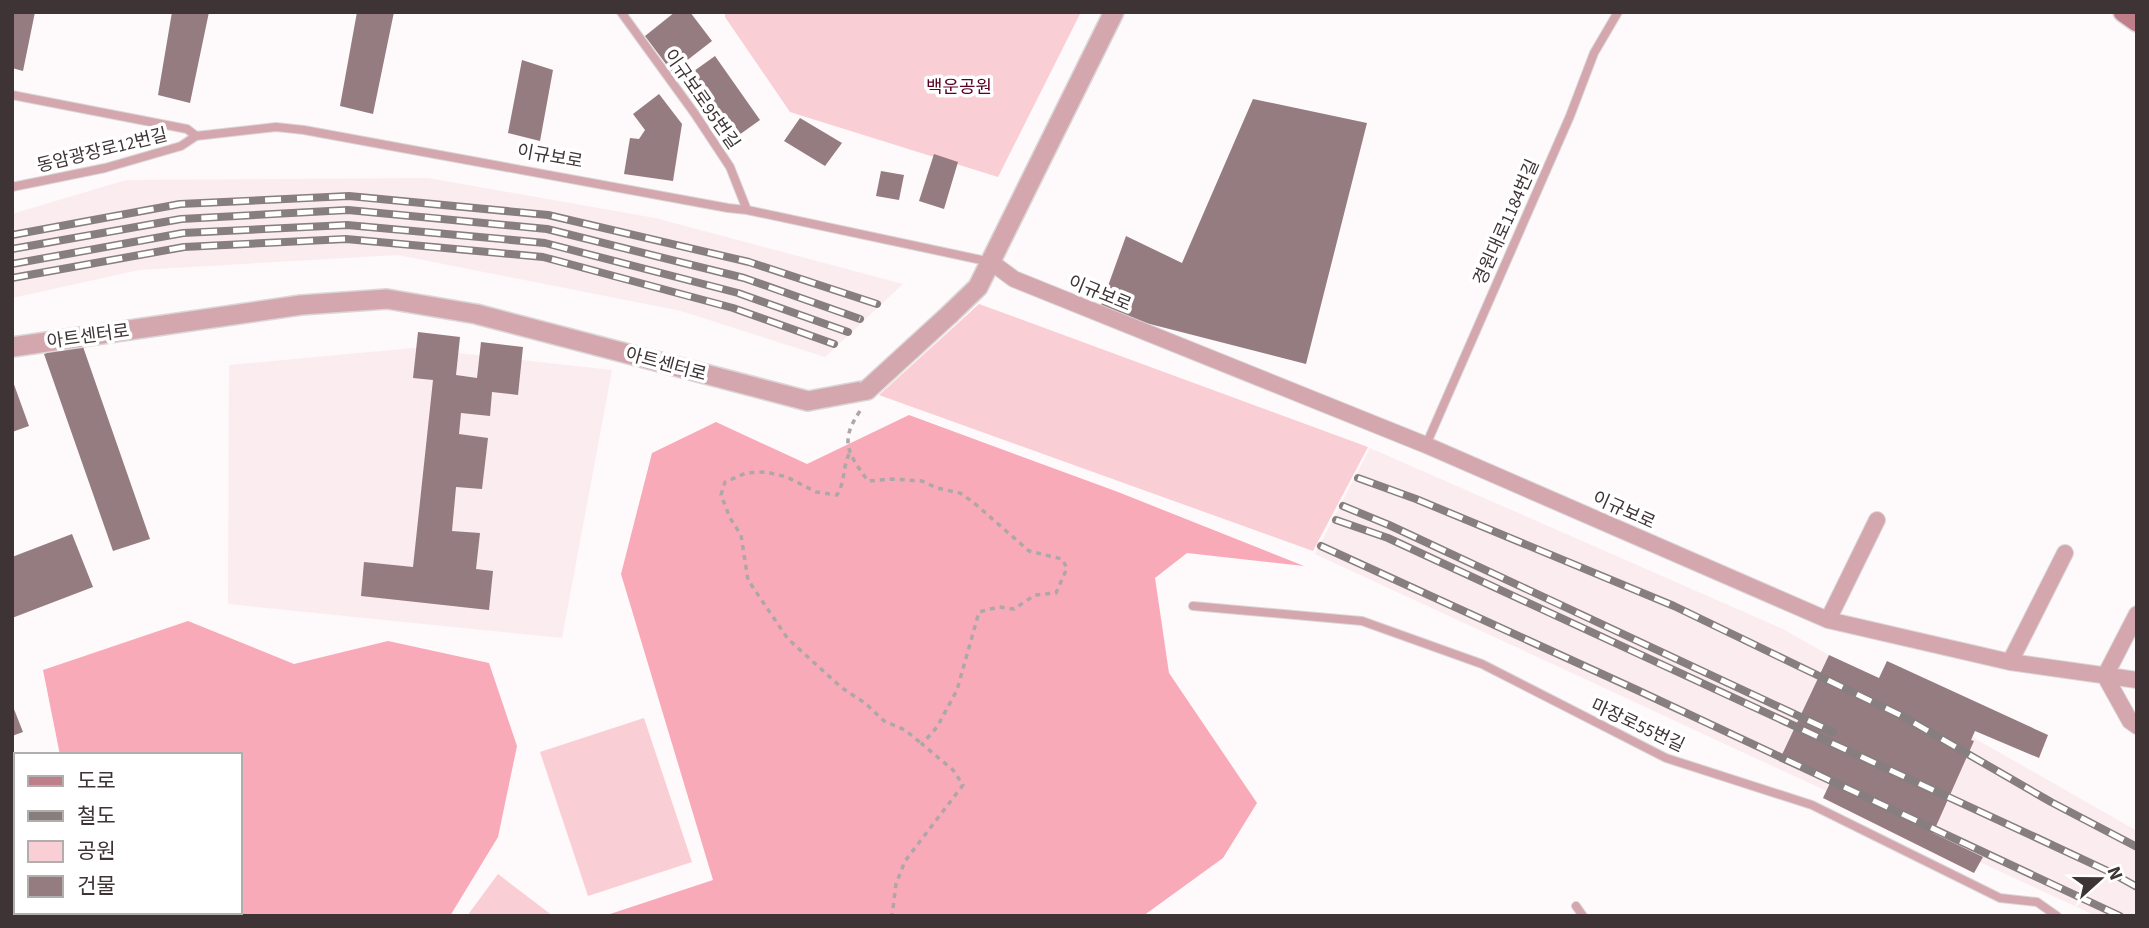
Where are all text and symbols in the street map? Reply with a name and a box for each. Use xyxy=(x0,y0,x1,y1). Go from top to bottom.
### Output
street label: 이규보로95번길 xyxy=(658,44,745,154)
park label: 백운공원 xyxy=(926,75,992,100)
street label: 동암광장로12번길 xyxy=(34,122,170,179)
street label: 이규보로 xyxy=(515,138,585,175)
street label: 경원대로1184번길 xyxy=(1468,155,1545,289)
street label: 이규보로 xyxy=(1064,269,1135,317)
street label: 아트센터로 xyxy=(45,318,131,355)
street label: 아트센터로 xyxy=(623,342,709,387)
street label: 이규보로 xyxy=(1588,486,1659,535)
street label: 마장로55번길 xyxy=(1587,693,1689,758)
legend xyxy=(14,753,242,914)
text: 도로 xyxy=(77,766,116,796)
text: 철도 xyxy=(77,801,116,831)
text: 공원 xyxy=(77,836,116,866)
north arrow xyxy=(2065,844,2135,914)
text: N xyxy=(2100,863,2129,884)
text: 건물 xyxy=(77,871,116,901)

